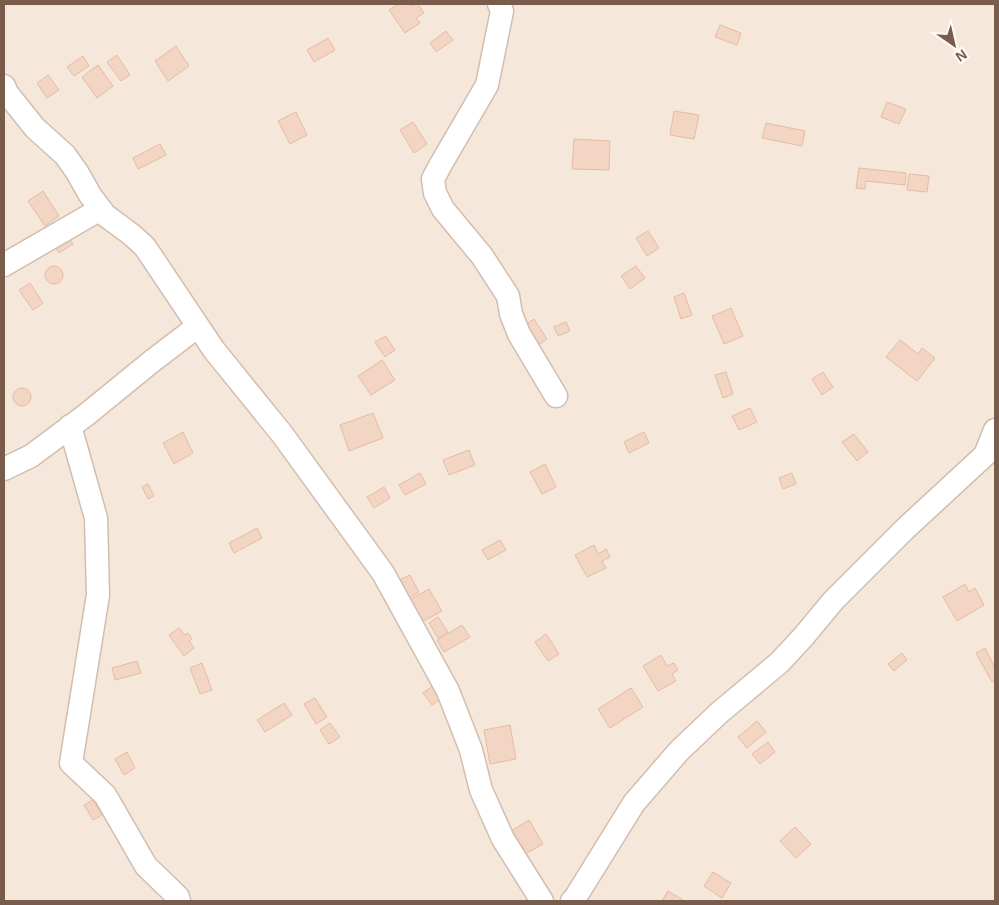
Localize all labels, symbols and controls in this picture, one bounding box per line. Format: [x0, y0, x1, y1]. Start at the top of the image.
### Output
north arrow [929, 20, 979, 70]
text: N [953, 46, 970, 65]

